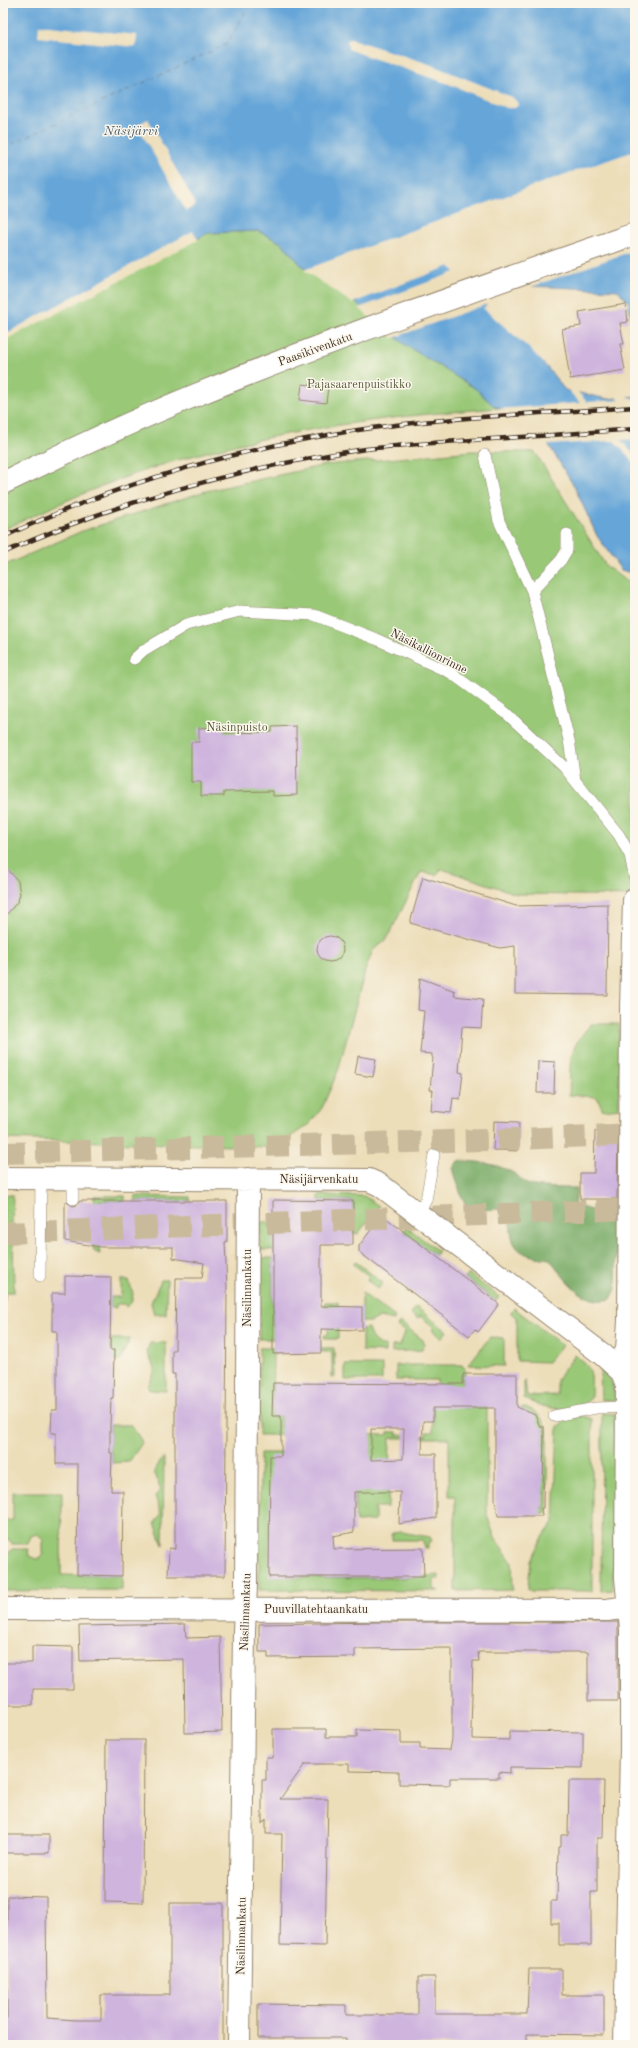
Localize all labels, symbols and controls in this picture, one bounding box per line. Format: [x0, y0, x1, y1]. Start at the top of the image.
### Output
water label: Näsijärvi [103, 125, 159, 138]
street label: Paasikivenkatu [277, 331, 355, 369]
park label: Pajasaarenpuistikko [307, 379, 411, 391]
street label: Näsikallionrinne [388, 627, 469, 677]
park label: Näsinpuisto [206, 722, 268, 734]
street label: Näsijärvenkatu [280, 1174, 359, 1186]
street label: Näsilinnankatu [242, 1248, 254, 1327]
street label: Näsilinnankatu [239, 1572, 253, 1651]
street label: Puuvillatehtaankatu [264, 1604, 369, 1616]
street label: Näsilinnankatu [235, 1896, 249, 1975]

